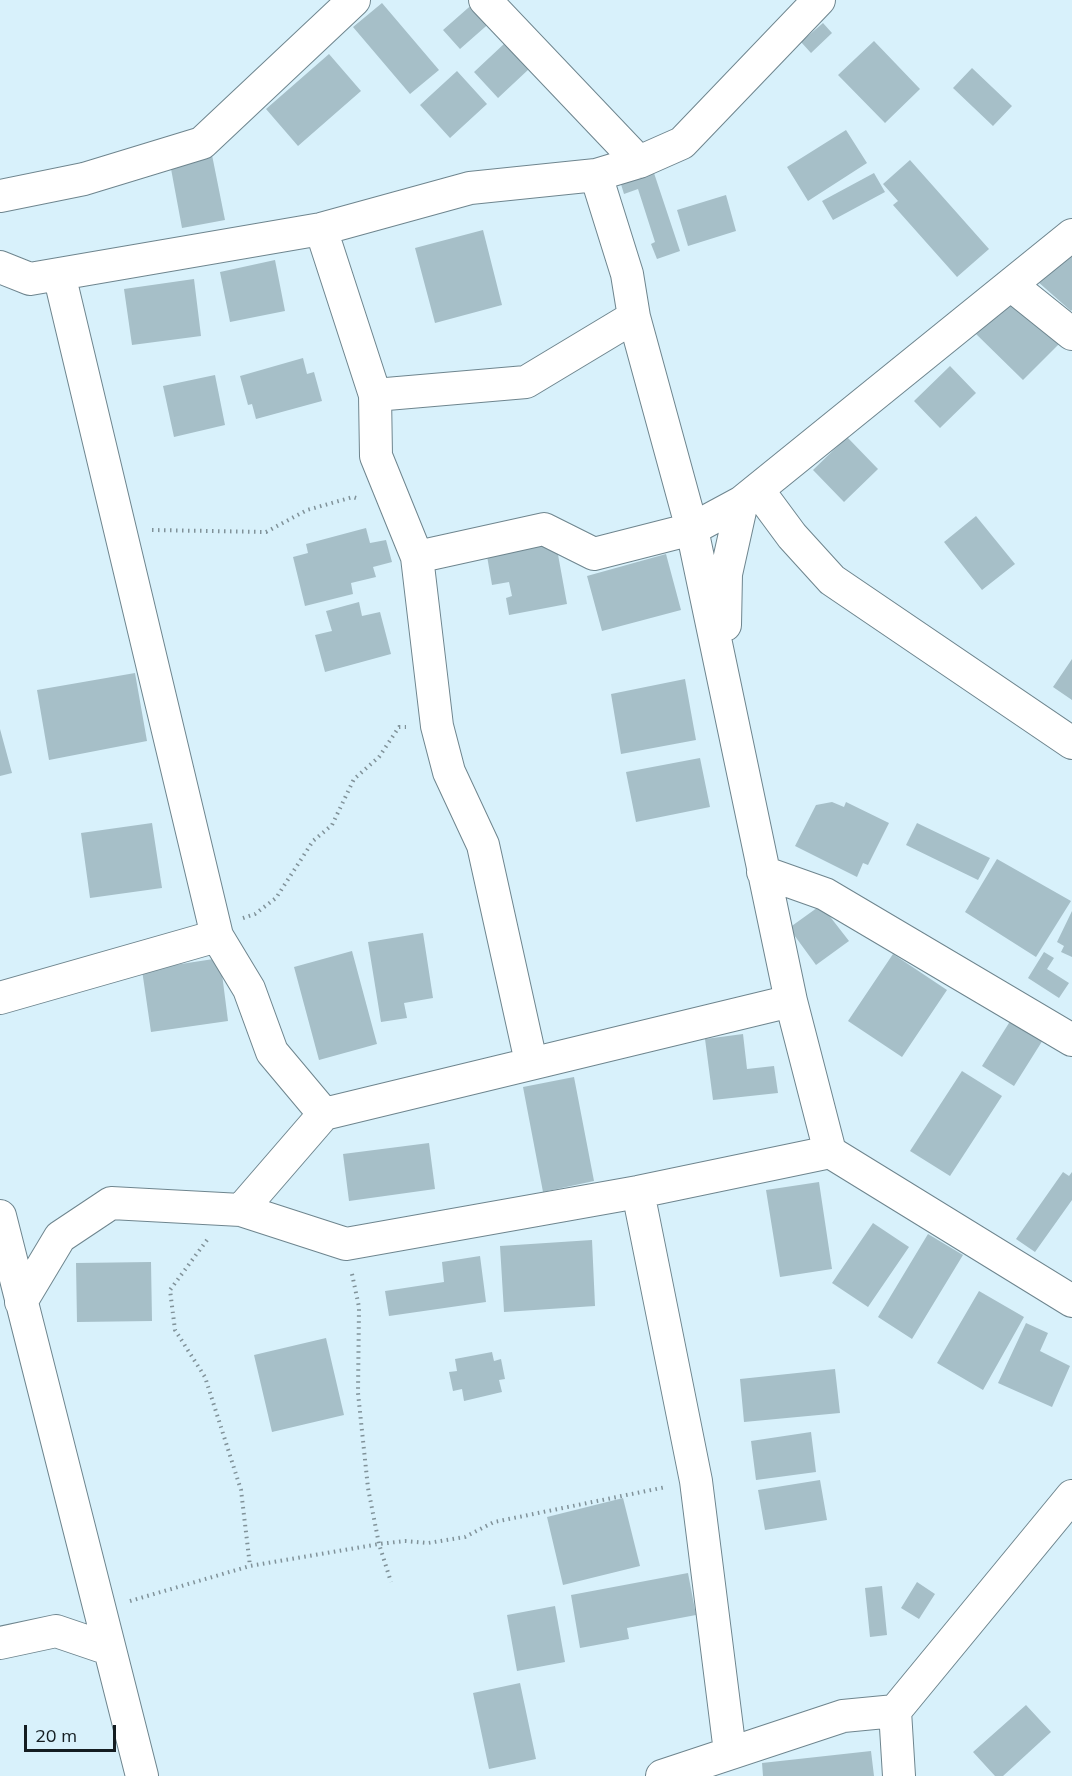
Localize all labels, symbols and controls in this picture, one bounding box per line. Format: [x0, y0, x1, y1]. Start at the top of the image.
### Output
scale bar [27, 1713, 118, 1751]
text: 20 m [35, 1724, 77, 1747]

